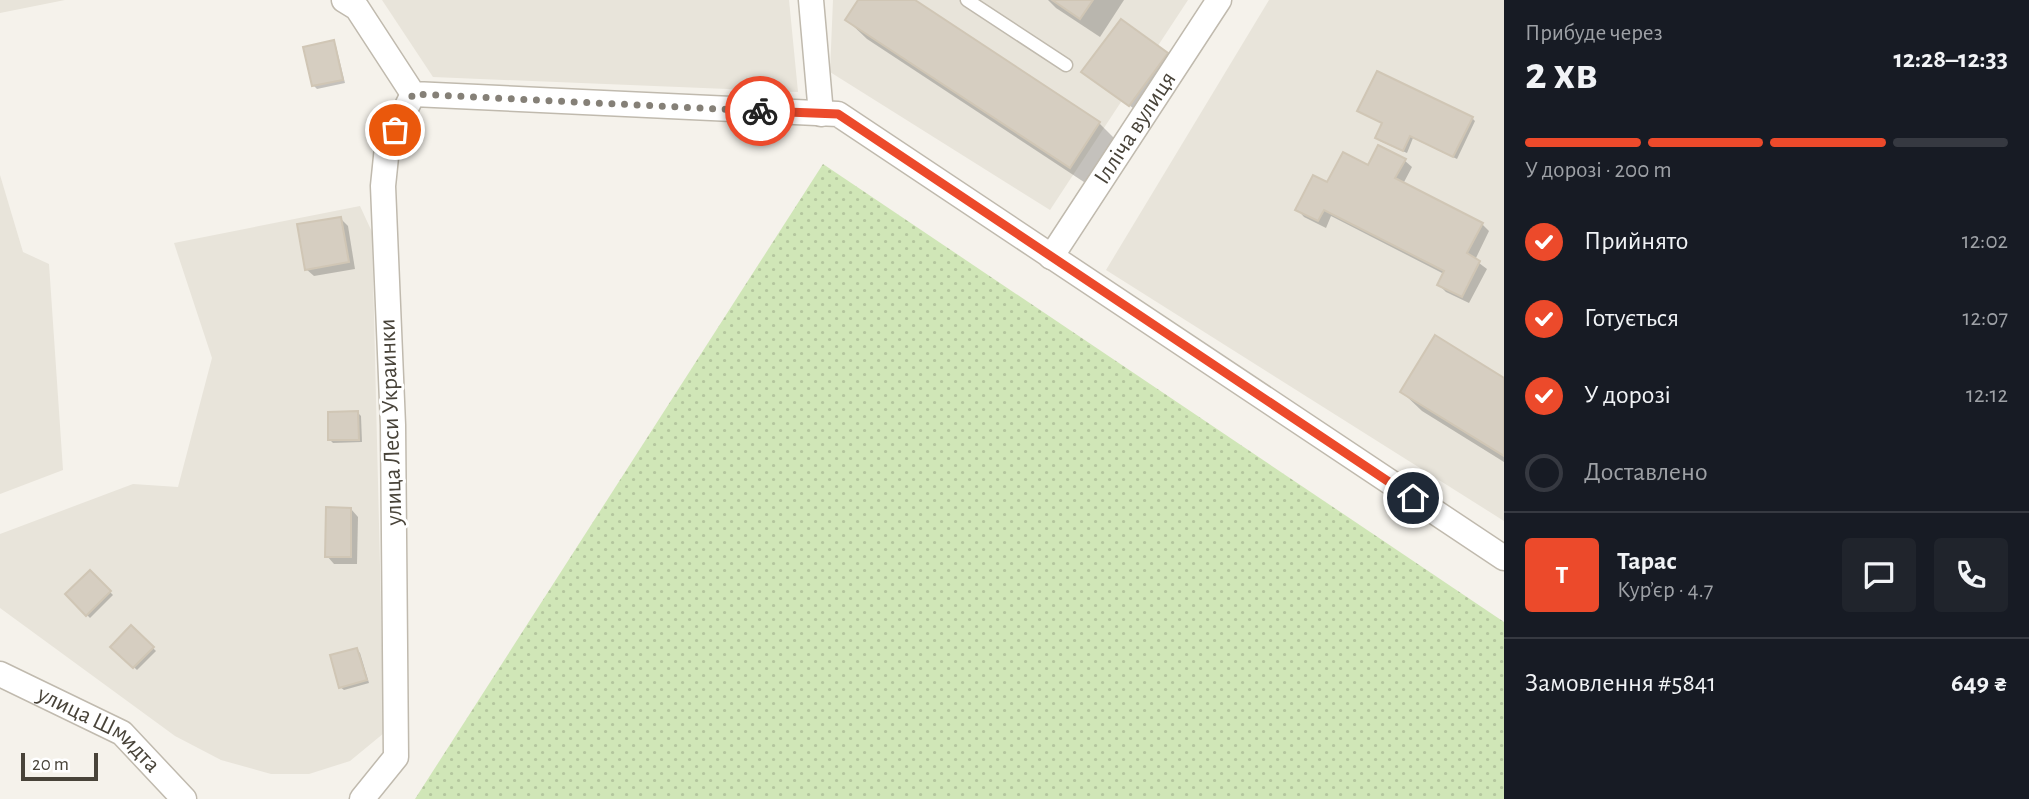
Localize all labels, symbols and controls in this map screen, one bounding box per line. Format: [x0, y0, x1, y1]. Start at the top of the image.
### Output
text: Прибуде через [1525, 22, 1663, 45]
text: 12:28–12:33 [1893, 46, 2008, 72]
text: 2 хв [1525, 51, 1598, 97]
street label: Ілліча вулиця [1090, 67, 1181, 189]
courier [725, 76, 795, 146]
icon: bike [741, 92, 779, 130]
pin [365, 100, 425, 160]
icon: bag [376, 111, 414, 149]
text: У дорозі · 200 m [1525, 159, 1672, 182]
icon: check [1525, 223, 1563, 261]
text: Прийнято [1584, 228, 1688, 254]
text: 12:02 [1962, 230, 2008, 253]
icon: check [1525, 300, 1563, 338]
text: Готується [1584, 305, 1679, 331]
text: 12:07 [1963, 307, 2008, 330]
street label: улица Леси Украинки [375, 318, 407, 527]
icon: check [1525, 377, 1563, 415]
text: У дорозі [1584, 382, 1671, 408]
text: 12:12 [1966, 384, 2008, 407]
text: Доставлено [1584, 459, 1708, 485]
pin [1383, 468, 1443, 528]
icon: home [1394, 479, 1432, 517]
button: chat [1842, 538, 1916, 612]
button: phone [1934, 538, 2008, 612]
text: Тарас [1617, 548, 1677, 574]
text: Т [1556, 562, 1568, 588]
text: Кур’єр · 4.7 [1617, 579, 1713, 602]
text: Замовлення #5841 [1525, 670, 1716, 696]
text: 649 ₴ [1951, 670, 2008, 696]
street label: улица Шмидта [33, 681, 165, 777]
scale bar [21, 750, 98, 782]
text: 20 m [32, 755, 69, 774]

